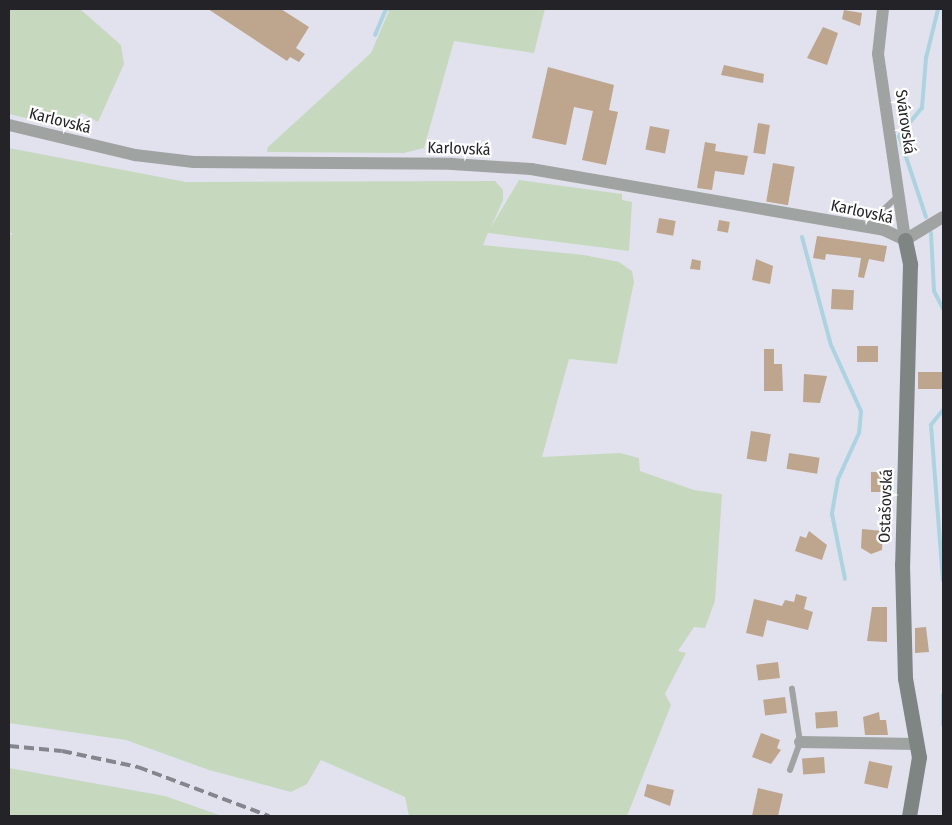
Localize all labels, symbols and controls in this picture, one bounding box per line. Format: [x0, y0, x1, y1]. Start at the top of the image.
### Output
street label: Svárovská [891, 89, 919, 155]
street label: Karlovská [27, 104, 93, 138]
street label: Karlovská [427, 138, 491, 160]
street label: Karlovská [829, 196, 895, 228]
street label: Ostašovská [875, 469, 897, 543]

